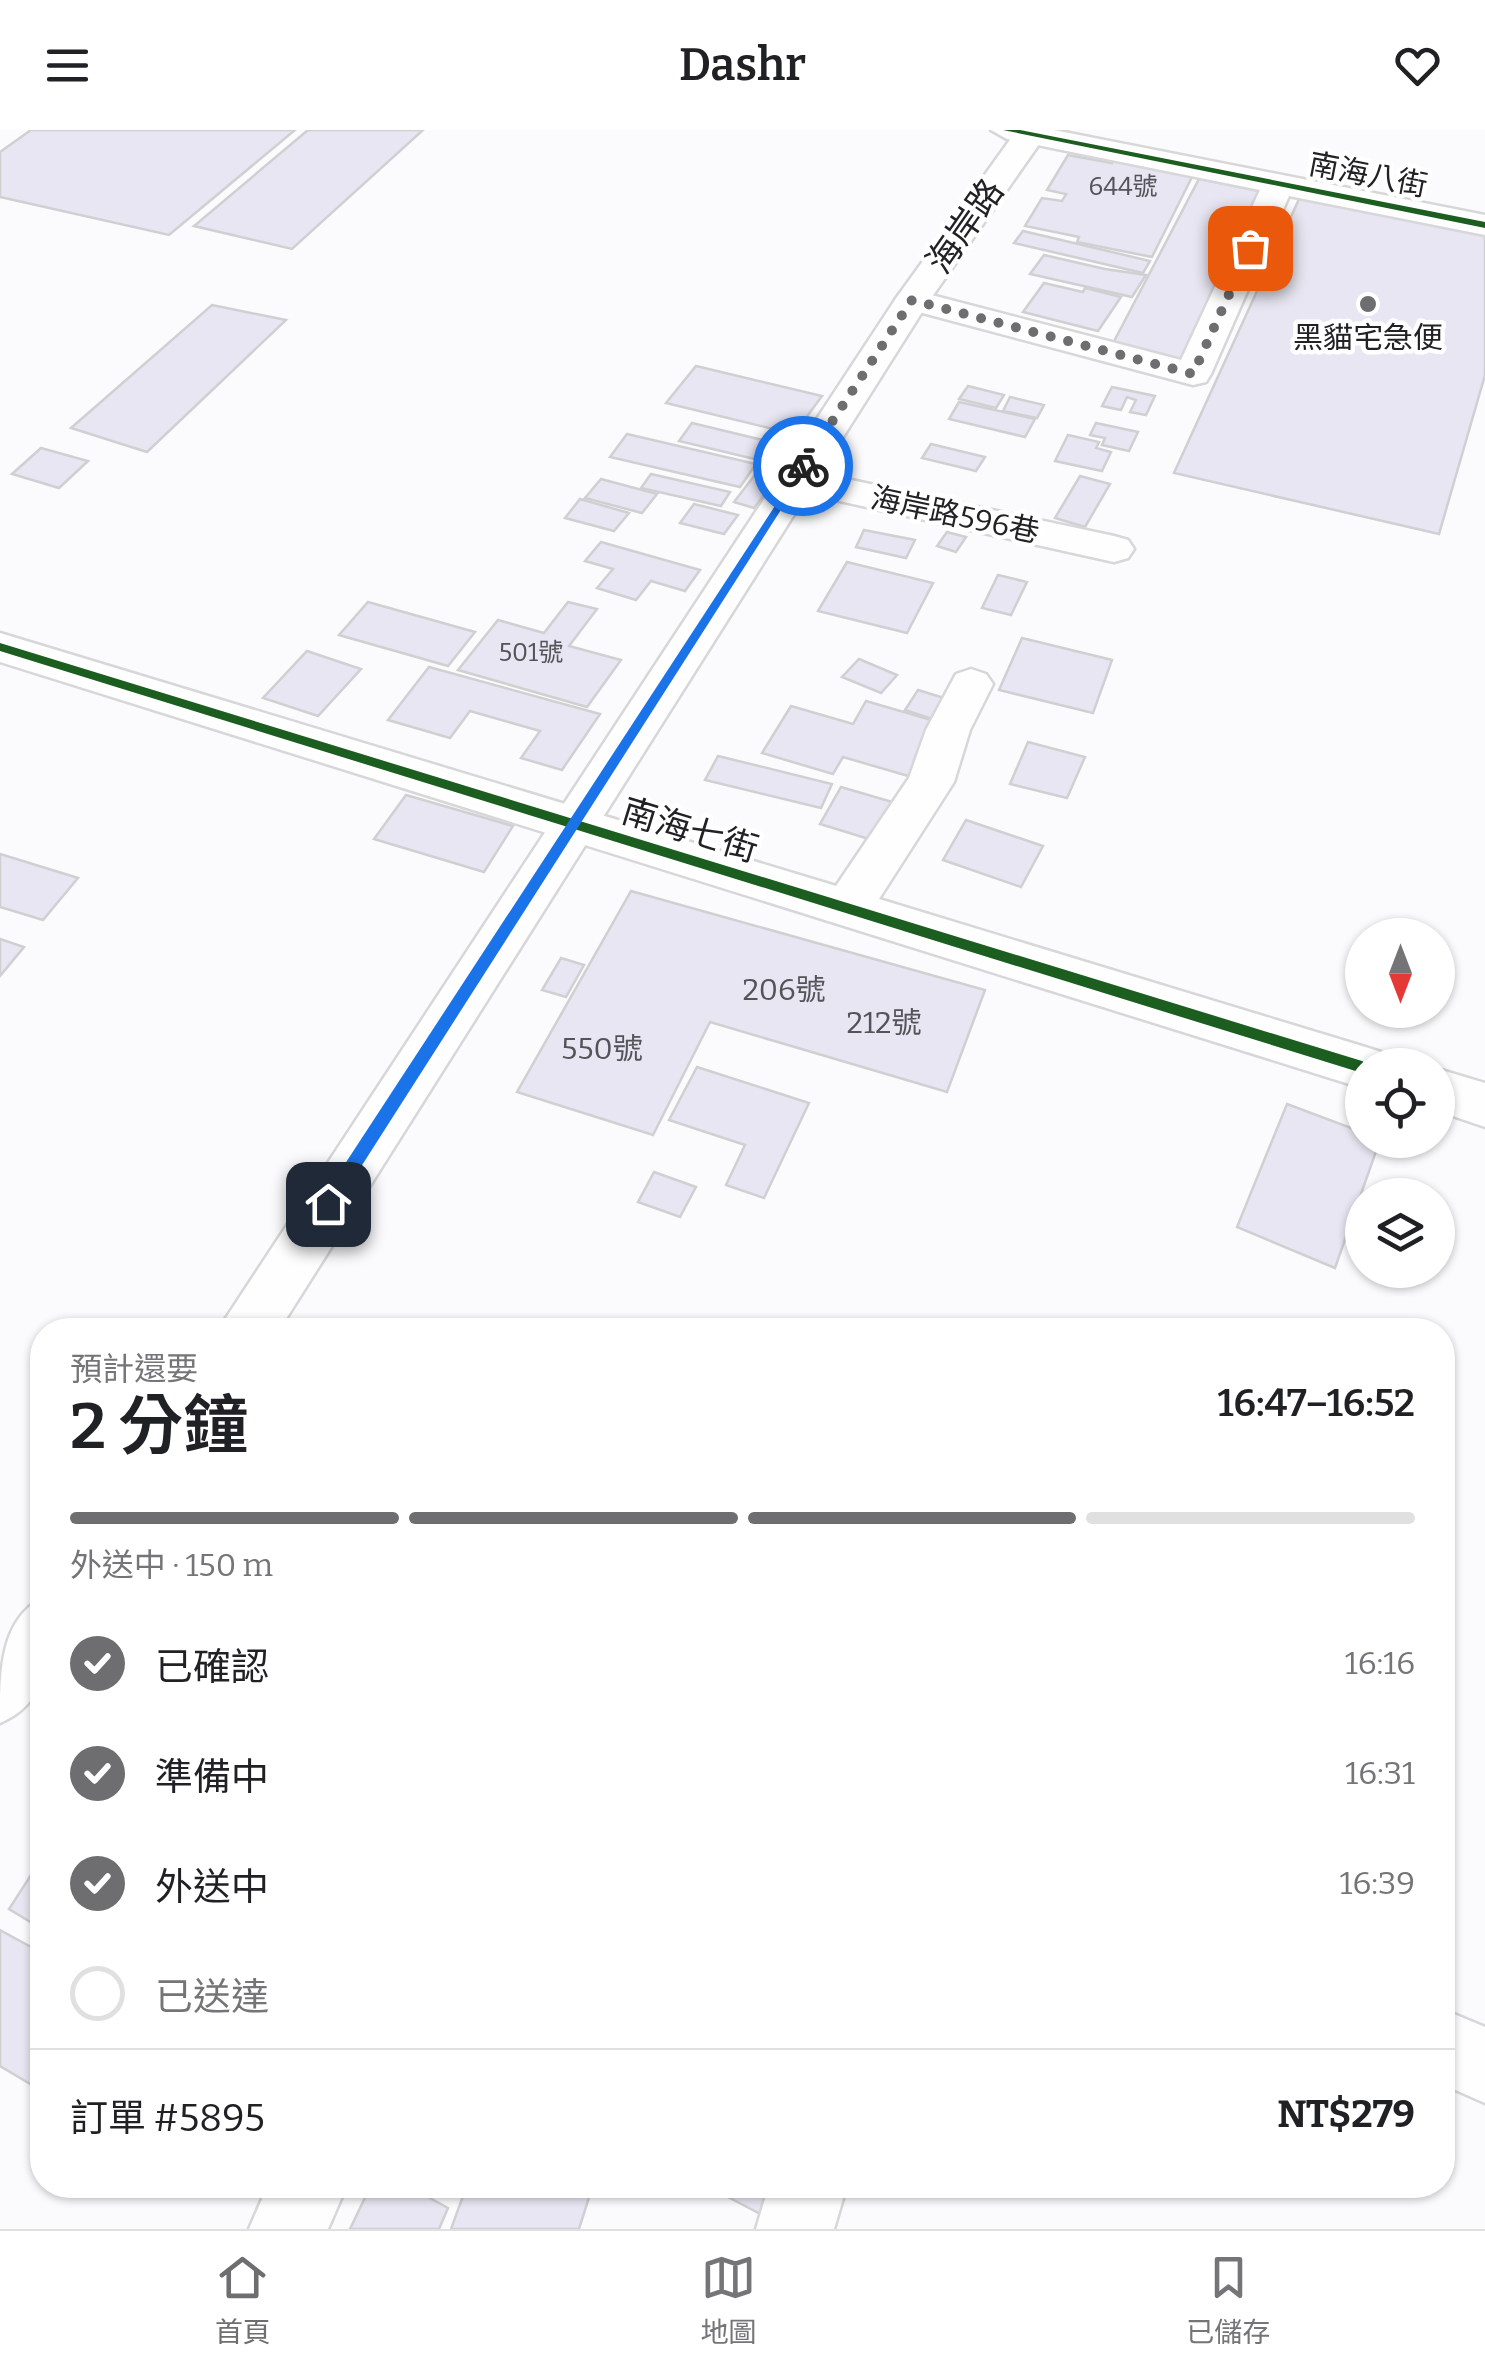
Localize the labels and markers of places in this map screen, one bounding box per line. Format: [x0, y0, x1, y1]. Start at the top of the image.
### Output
pin [1208, 206, 1293, 291]
marker: 黑貓宅急便 [1357, 293, 1379, 315]
place label: 黑貓宅急便 [1293, 320, 1443, 356]
pin [286, 1162, 371, 1247]

